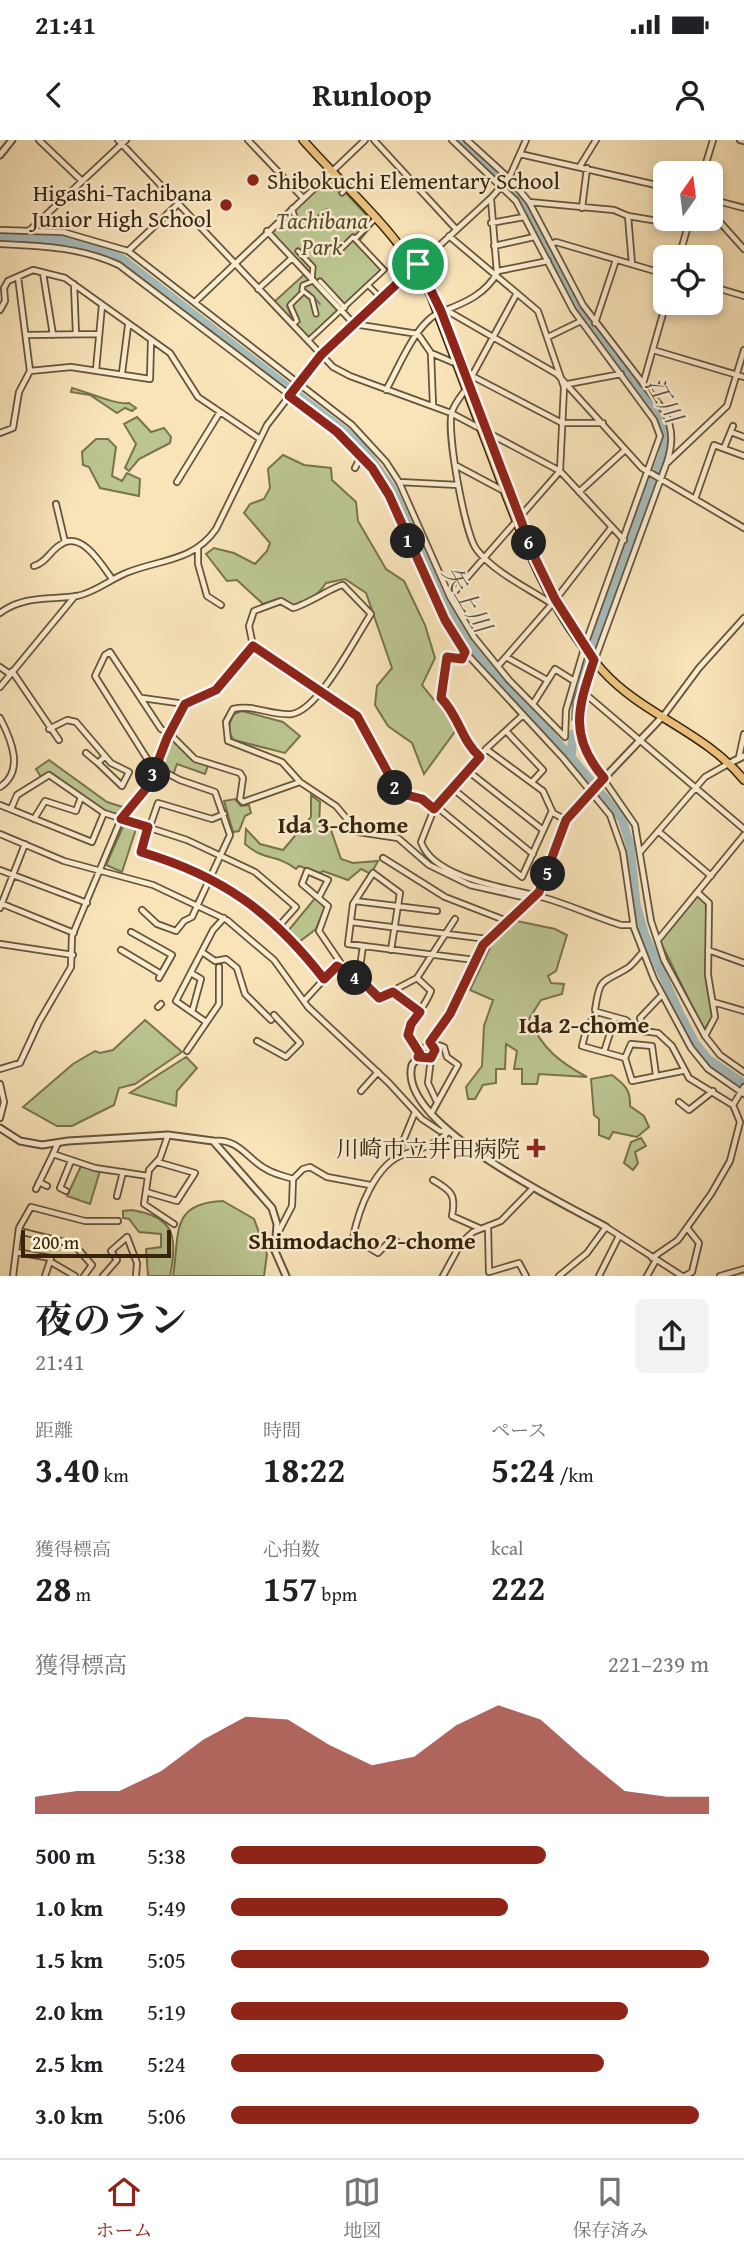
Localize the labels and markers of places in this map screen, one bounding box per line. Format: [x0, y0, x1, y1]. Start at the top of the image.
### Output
place label: Shibokuchi Elementary School [267, 164, 560, 197]
marker: Shibokuchi Elementary School [245, 172, 261, 188]
place label: Higashi-Tachibana Junior High School [29, 176, 212, 235]
marker: Higashi-Tachibana Junior High School [218, 197, 234, 213]
pin [388, 234, 448, 294]
pin: 1 [390, 524, 426, 558]
pin: 6 [512, 526, 546, 560]
pin: 3 [136, 758, 170, 792]
pin: 2 [378, 770, 412, 806]
pin: 5 [530, 856, 566, 892]
pin: 4 [338, 960, 372, 996]
place label: 川崎市立井田病院 [336, 1132, 520, 1165]
marker: 川崎市立井田病院 [526, 1138, 546, 1158]

